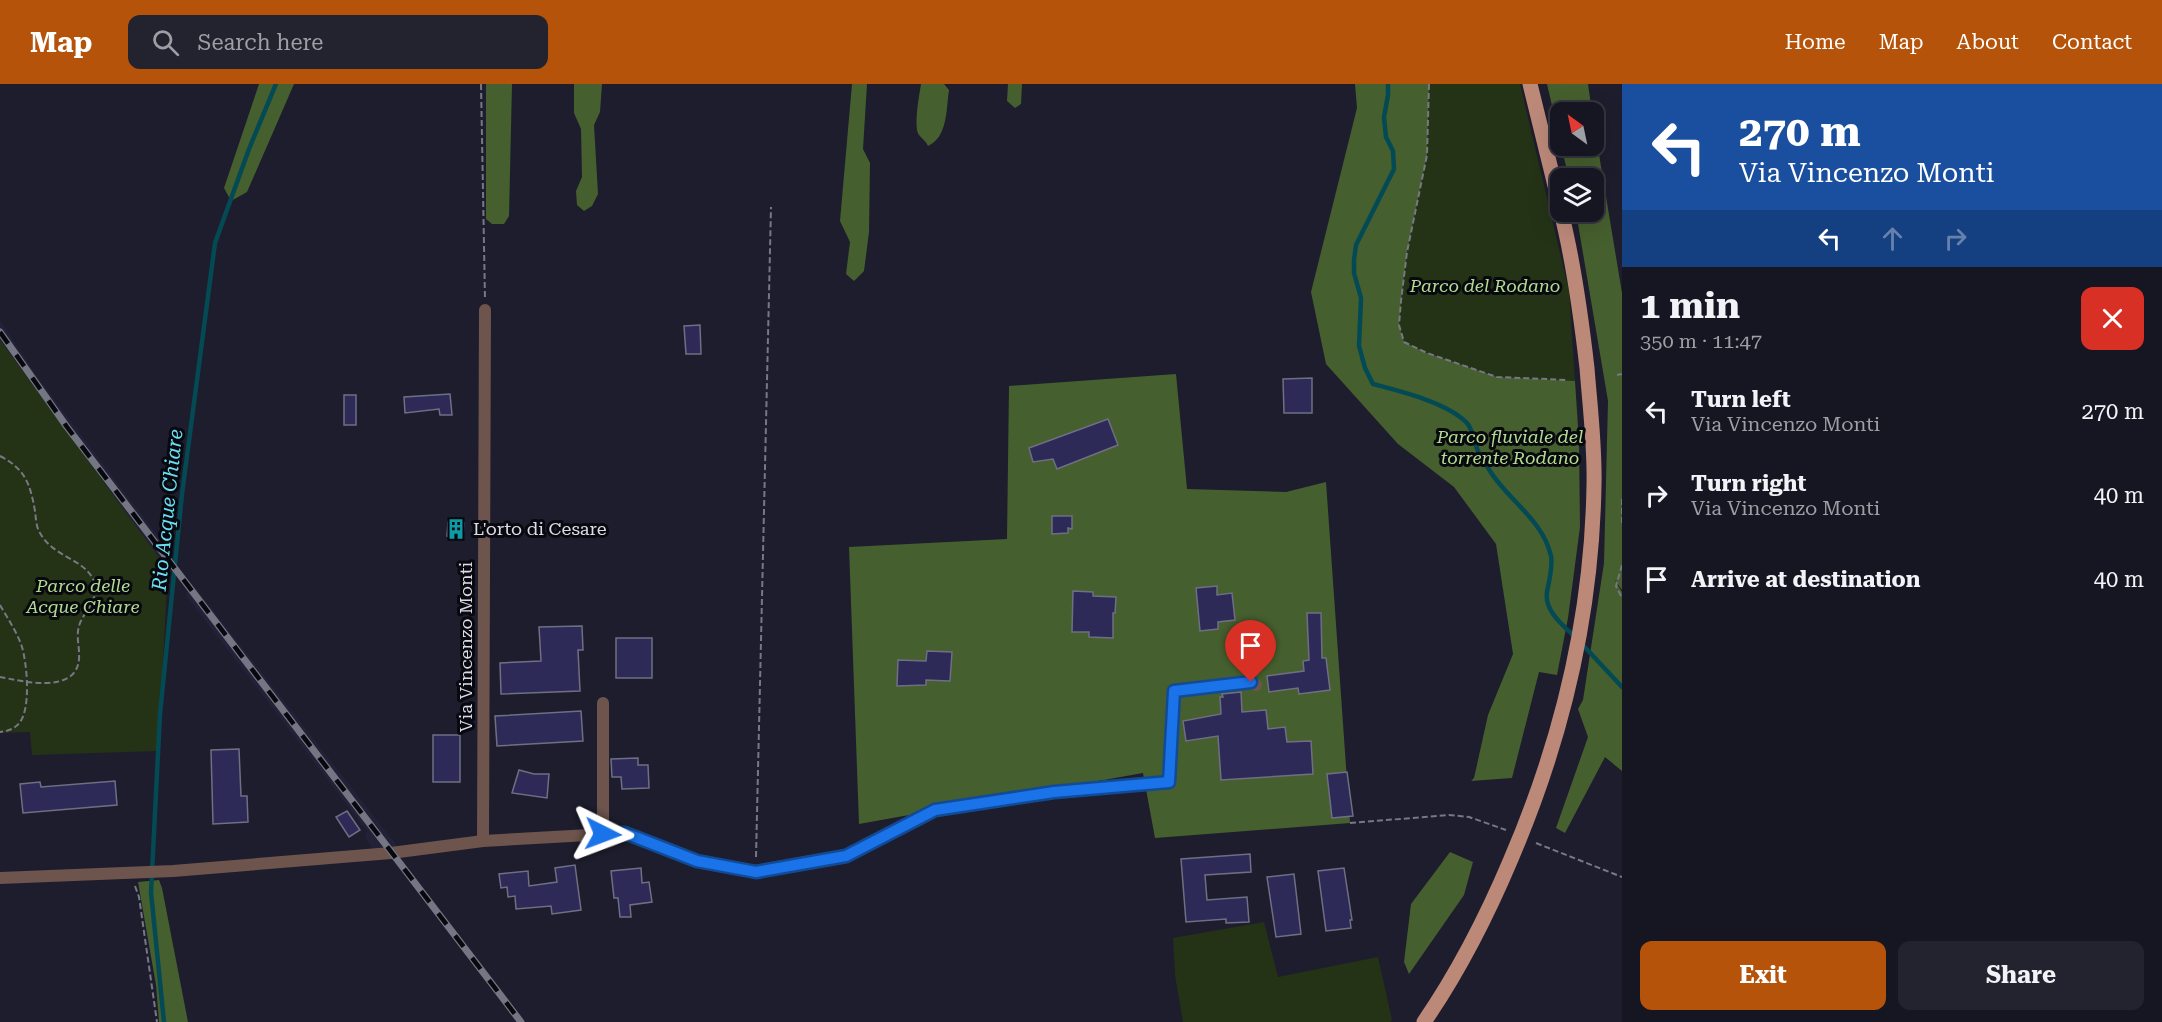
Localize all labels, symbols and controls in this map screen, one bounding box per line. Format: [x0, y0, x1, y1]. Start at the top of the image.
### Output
search box [128, 15, 548, 69]
text: Map [30, 26, 92, 59]
icon: search [149, 26, 182, 59]
text: Search here [197, 30, 323, 55]
text: Home [1785, 30, 1846, 54]
text: Map [1879, 30, 1924, 54]
text: About [1957, 30, 2019, 54]
text: Contact [2052, 30, 2132, 54]
north arrow [1550, 102, 1604, 156]
map controls [1550, 102, 1604, 222]
text: 270 m [1739, 107, 1861, 156]
icon: left [1640, 108, 1718, 186]
text: Via Vincenzo Monti [1739, 157, 1994, 189]
button: layers [1550, 168, 1604, 222]
icon: left [1813, 222, 1846, 255]
icon: ahead [1876, 222, 1909, 255]
icon: right [1939, 222, 1972, 255]
park label: Parco del Rodano [1409, 275, 1560, 296]
text: 1 min [1640, 285, 1740, 327]
button: close [2081, 287, 2144, 350]
text: 350 m · 11:47 [1640, 329, 1762, 353]
text: Turn left [1691, 387, 1791, 412]
icon: left [1640, 395, 1673, 428]
text: 270 m [2081, 399, 2144, 424]
text: Via Vincenzo Monti [1691, 412, 1880, 436]
park label: Parco fluviale del torrente Rodano [1436, 426, 1583, 468]
water label: Rio Acque Chiare [146, 428, 187, 593]
text: Turn right [1691, 471, 1806, 496]
icon: right [1640, 479, 1673, 512]
text: 40 m [2094, 483, 2144, 508]
text: Via Vincenzo Monti [1691, 496, 1880, 520]
building icon: L'orto di Cesare [444, 517, 468, 541]
place label: L'orto di Cesare [473, 518, 607, 539]
street label: Via Vincenzo Monti [455, 562, 476, 732]
icon: arrive [1640, 563, 1673, 596]
text: Arrive at destination [1691, 567, 1920, 592]
text: 40 m [2094, 567, 2144, 592]
park label: Parco delle Acque Chiare [25, 575, 140, 617]
pin [1225, 620, 1276, 682]
icon: arrive [1234, 629, 1267, 662]
position arrow [571, 802, 635, 866]
button: Exit [1640, 941, 1886, 1010]
button: Share [1898, 941, 2144, 1010]

